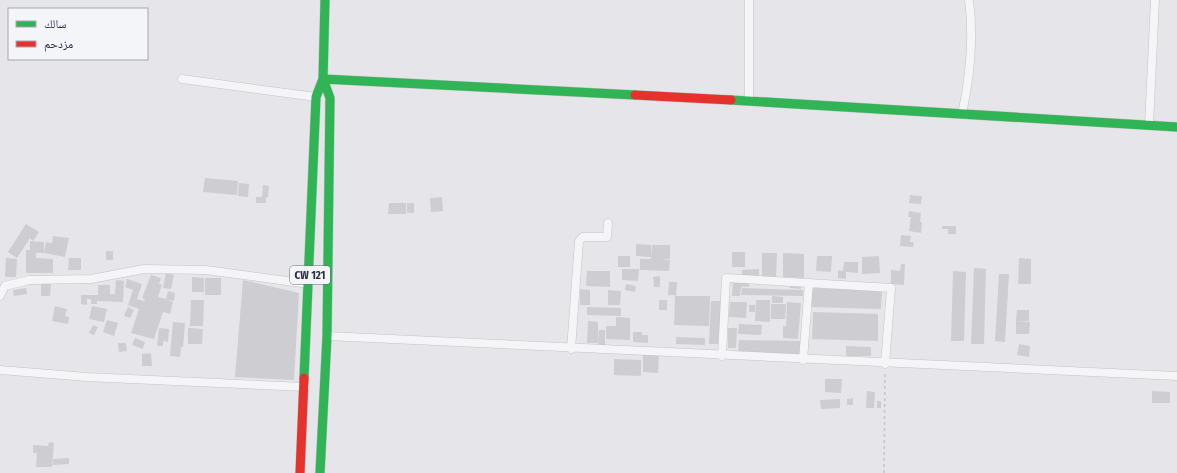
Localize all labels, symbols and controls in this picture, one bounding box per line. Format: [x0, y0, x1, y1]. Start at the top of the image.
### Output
legend [8, 8, 148, 60]
text: سالك [44, 17, 66, 31]
text: مزدحم [44, 37, 73, 52]
road number: CW 121 [290, 266, 330, 284]

